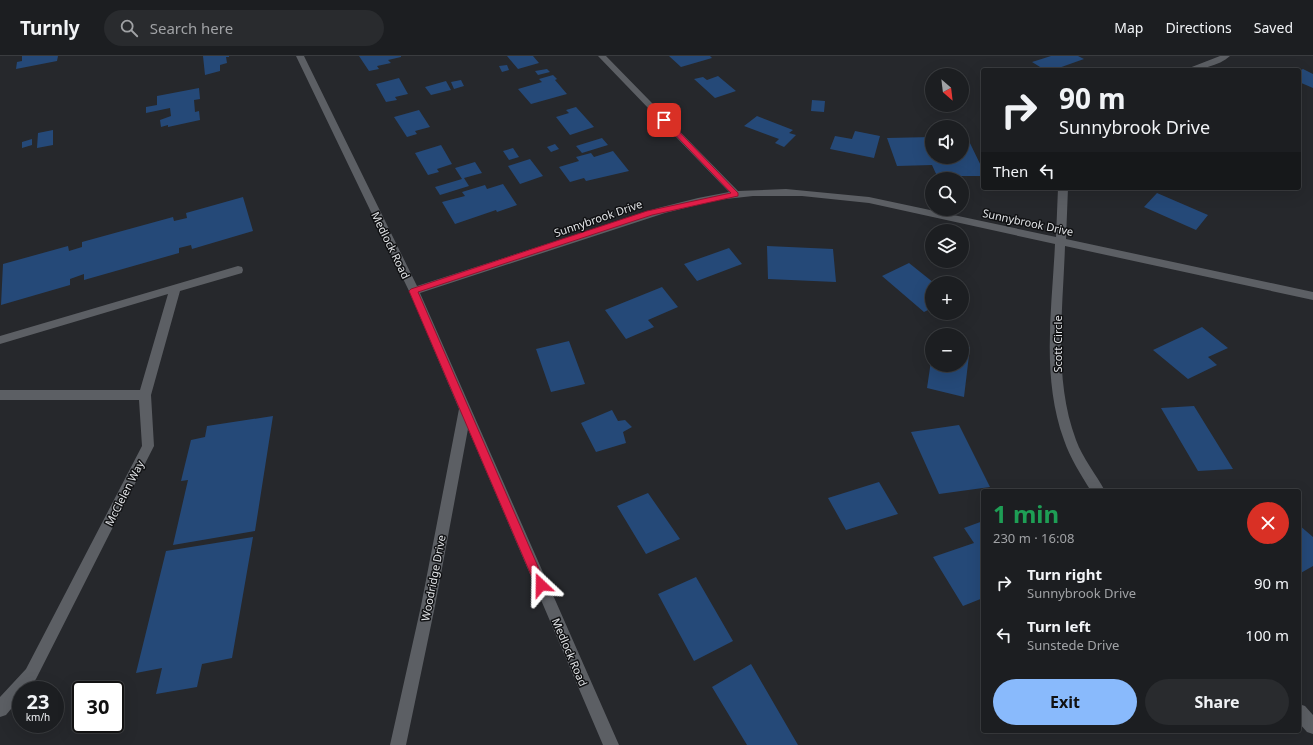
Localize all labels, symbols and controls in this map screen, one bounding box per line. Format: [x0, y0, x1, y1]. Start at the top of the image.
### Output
search box [104, 10, 384, 46]
text: Turnly [20, 15, 80, 41]
icon: search [118, 17, 140, 39]
text: Search here [150, 18, 233, 38]
text: Map [1114, 18, 1143, 37]
text: Directions [1165, 18, 1232, 37]
text: Saved [1254, 18, 1293, 37]
north arrow [925, 68, 969, 112]
map controls [925, 68, 969, 372]
text: 90 m [1059, 79, 1126, 117]
icon: right [993, 84, 1045, 136]
pin [647, 103, 681, 137]
icon: arrive [653, 109, 675, 131]
text: Sunnybrook Drive [1059, 115, 1210, 139]
button: sound [925, 120, 969, 164]
icon: left [1036, 160, 1058, 182]
text: Then [993, 161, 1028, 181]
button: search [925, 172, 969, 216]
street label: Sunnybrook Drive [552, 196, 644, 240]
street label: Sunnybrook Drive [981, 205, 1075, 239]
street label: Medlock Road [368, 209, 414, 281]
button: layers [925, 224, 969, 268]
button: + [925, 276, 969, 320]
street label: Scott Circle [1050, 315, 1065, 373]
button: − [925, 328, 969, 372]
street label: McClelen Way [101, 457, 147, 528]
text: 1 min [993, 497, 1059, 530]
button: close [1247, 502, 1289, 544]
text: 230 m · 16:08 [993, 529, 1074, 547]
street label: Woodridge Drive [417, 534, 449, 622]
position arrow [520, 564, 562, 606]
text: Turn right [1027, 564, 1102, 584]
icon: right [993, 572, 1015, 594]
text: 90 m [1254, 573, 1289, 593]
text: Sunnybrook Drive [1027, 584, 1136, 602]
street label: Medlock Road [549, 616, 591, 688]
text: Turn left [1027, 616, 1091, 636]
icon: left [993, 624, 1015, 646]
text: 100 m [1245, 625, 1289, 645]
text: Sunstede Drive [1027, 636, 1119, 654]
button: Exit [993, 679, 1137, 725]
button: Share [1145, 679, 1289, 725]
speed limit sign: 30 [72, 681, 124, 733]
text: 23 [27, 688, 49, 715]
text: km/h [26, 710, 50, 724]

